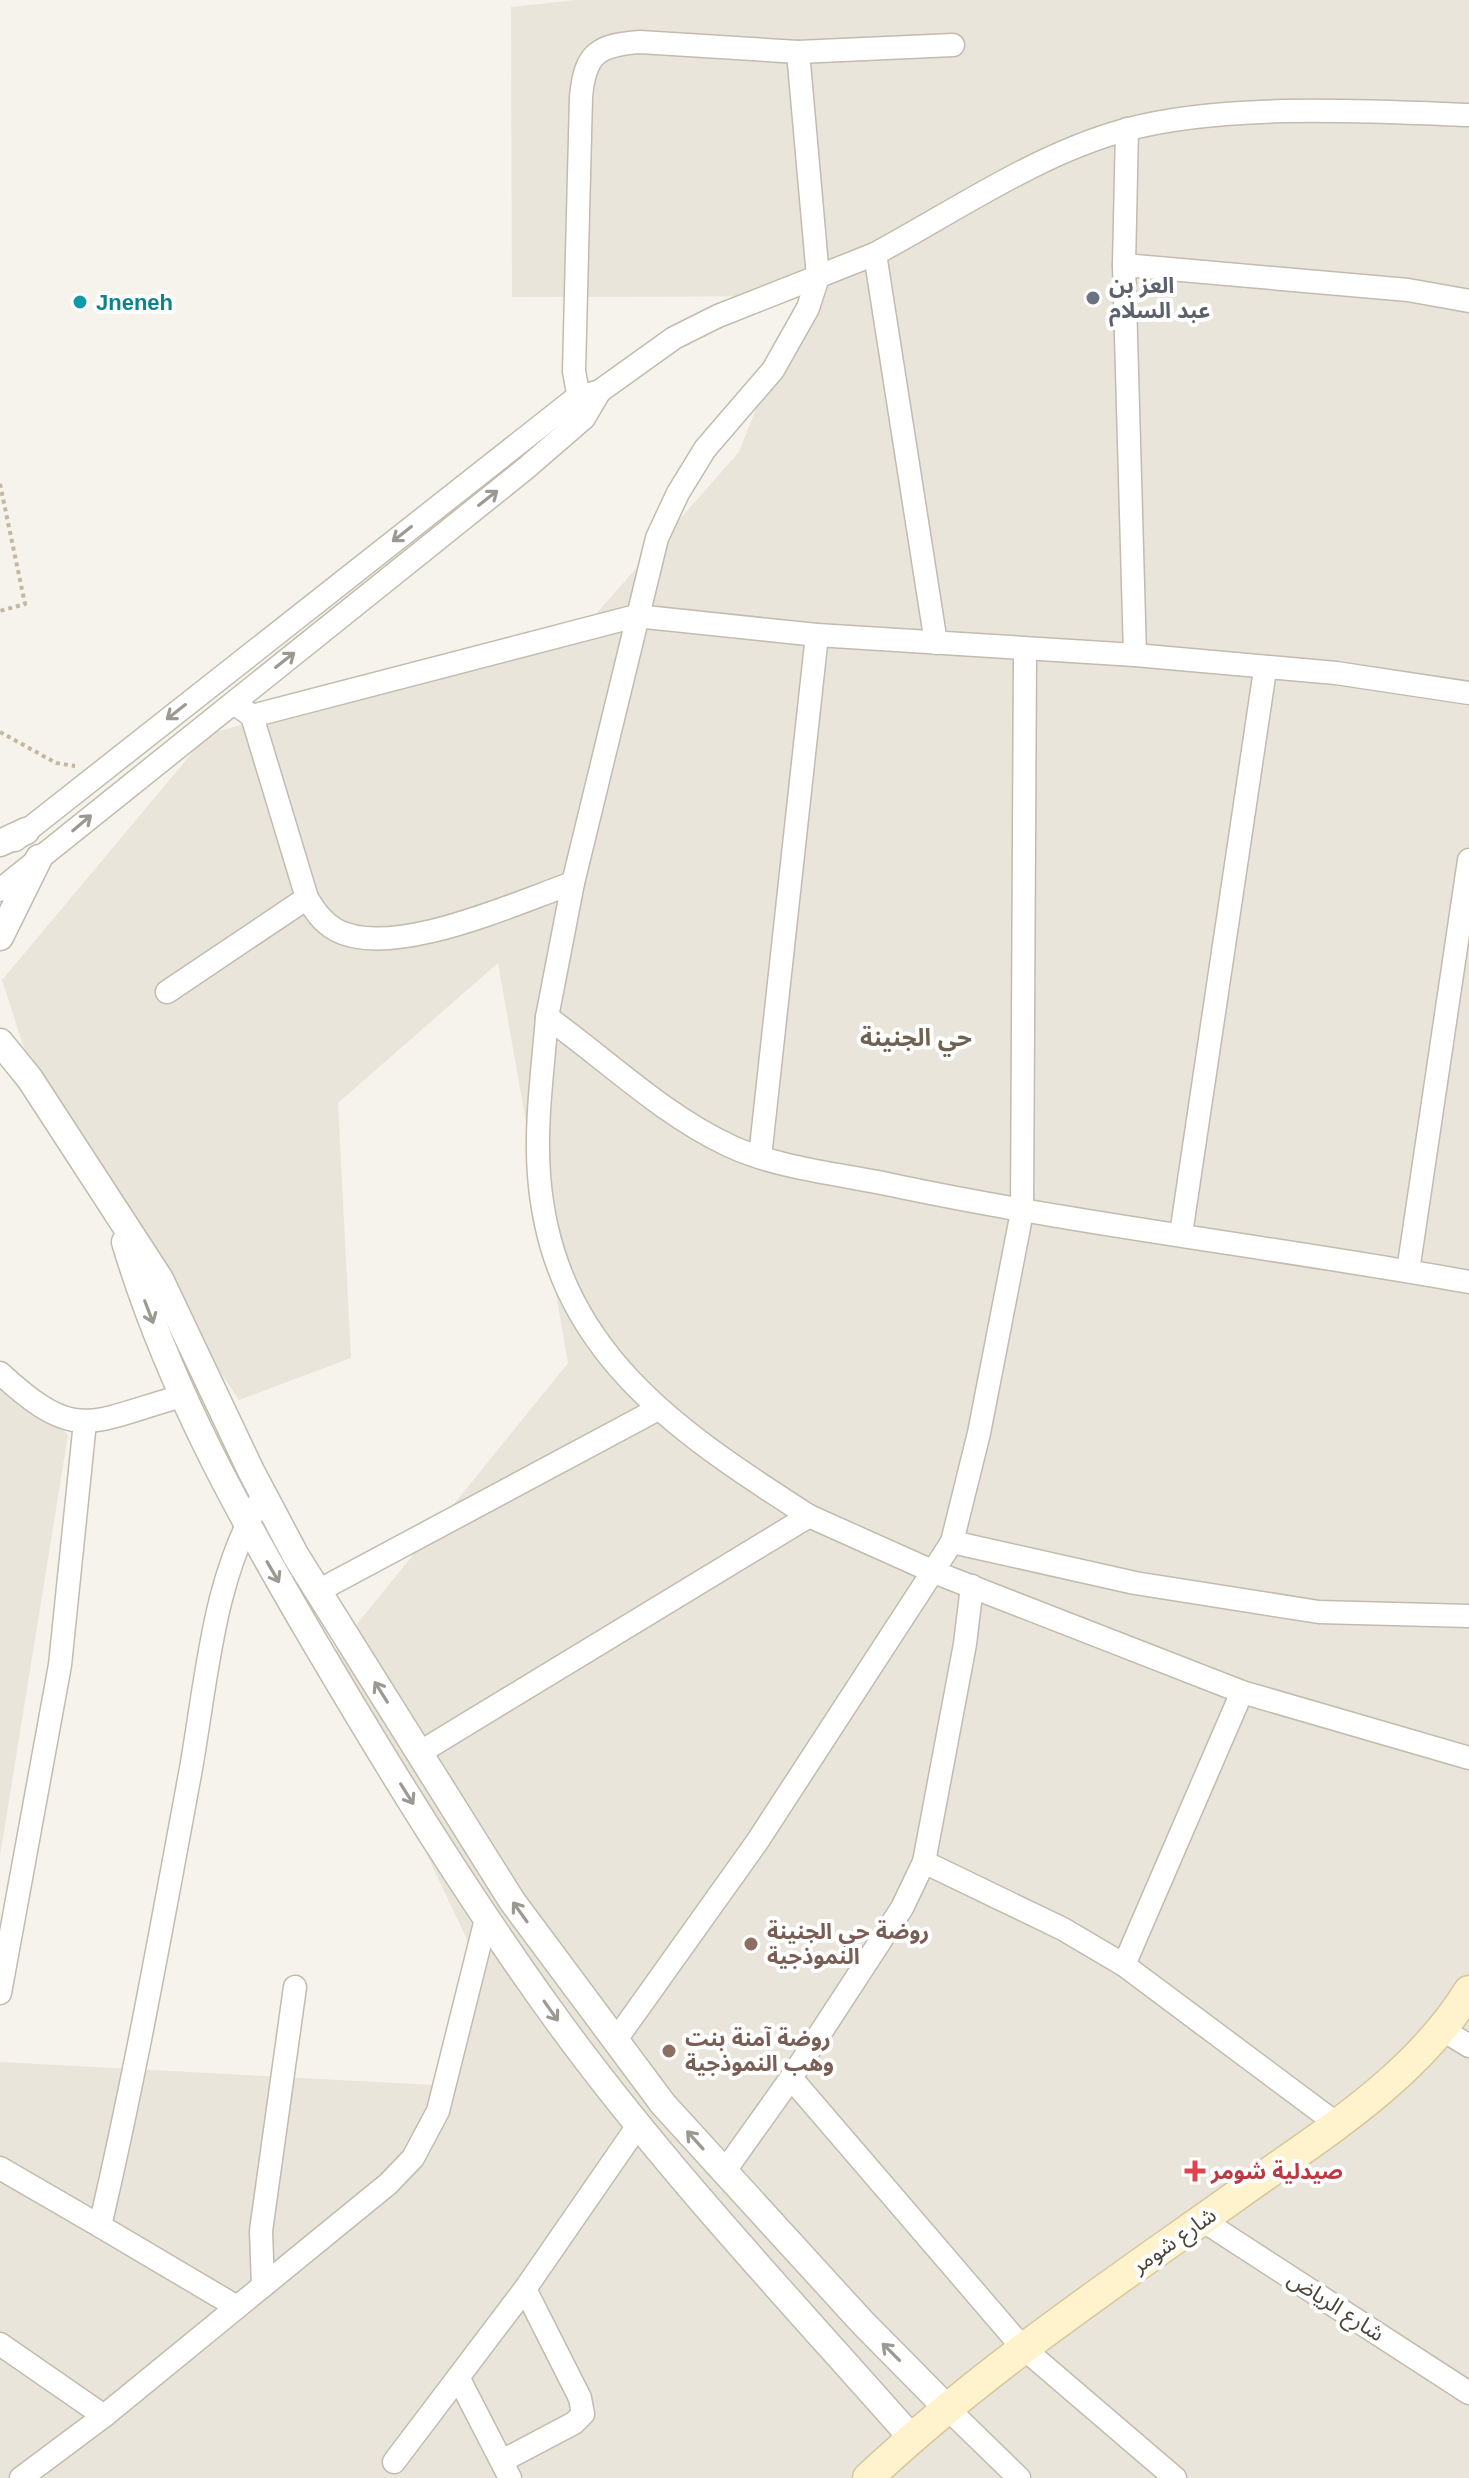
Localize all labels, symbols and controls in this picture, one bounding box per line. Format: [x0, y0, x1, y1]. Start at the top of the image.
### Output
place label: العز بن عبد السلام [1109, 273, 1210, 327]
marker: العز بن عبد السلام [1084, 289, 1102, 307]
place label: Jneneh [96, 290, 173, 315]
marker: Jneneh [71, 293, 89, 311]
one-way arrow [477, 489, 498, 507]
one-way arrow [392, 525, 413, 542]
one-way arrow [274, 651, 295, 669]
one-way arrow [166, 703, 187, 720]
one-way arrow [71, 814, 92, 832]
district label: حي الجنينة [860, 1024, 972, 1057]
one-way arrow [143, 1299, 157, 1324]
one-way arrow [266, 1559, 281, 1583]
one-way arrow [373, 1681, 389, 1704]
one-way arrow [399, 1782, 415, 1805]
one-way arrow [512, 1902, 529, 1923]
place label: روضة حي الجنينة النموذجية [767, 1919, 929, 1969]
marker: روضة حي الجنينة النموذجية [742, 1935, 760, 1953]
one-way arrow [543, 1999, 559, 2021]
place label: روضة آمنة بنت وهب النموذجية [685, 2026, 834, 2076]
marker: روضة آمنة بنت وهب النموذجية [660, 2042, 678, 2060]
one-way arrow [687, 2131, 705, 2151]
place label: صيدلية شومر [1210, 2159, 1343, 2184]
marker: صيدلية شومر [1186, 2162, 1204, 2180]
street label: شارع شومر [1126, 2202, 1223, 2282]
street label: شارع الرياض [1281, 2266, 1389, 2350]
one-way arrow [882, 2343, 901, 2362]

